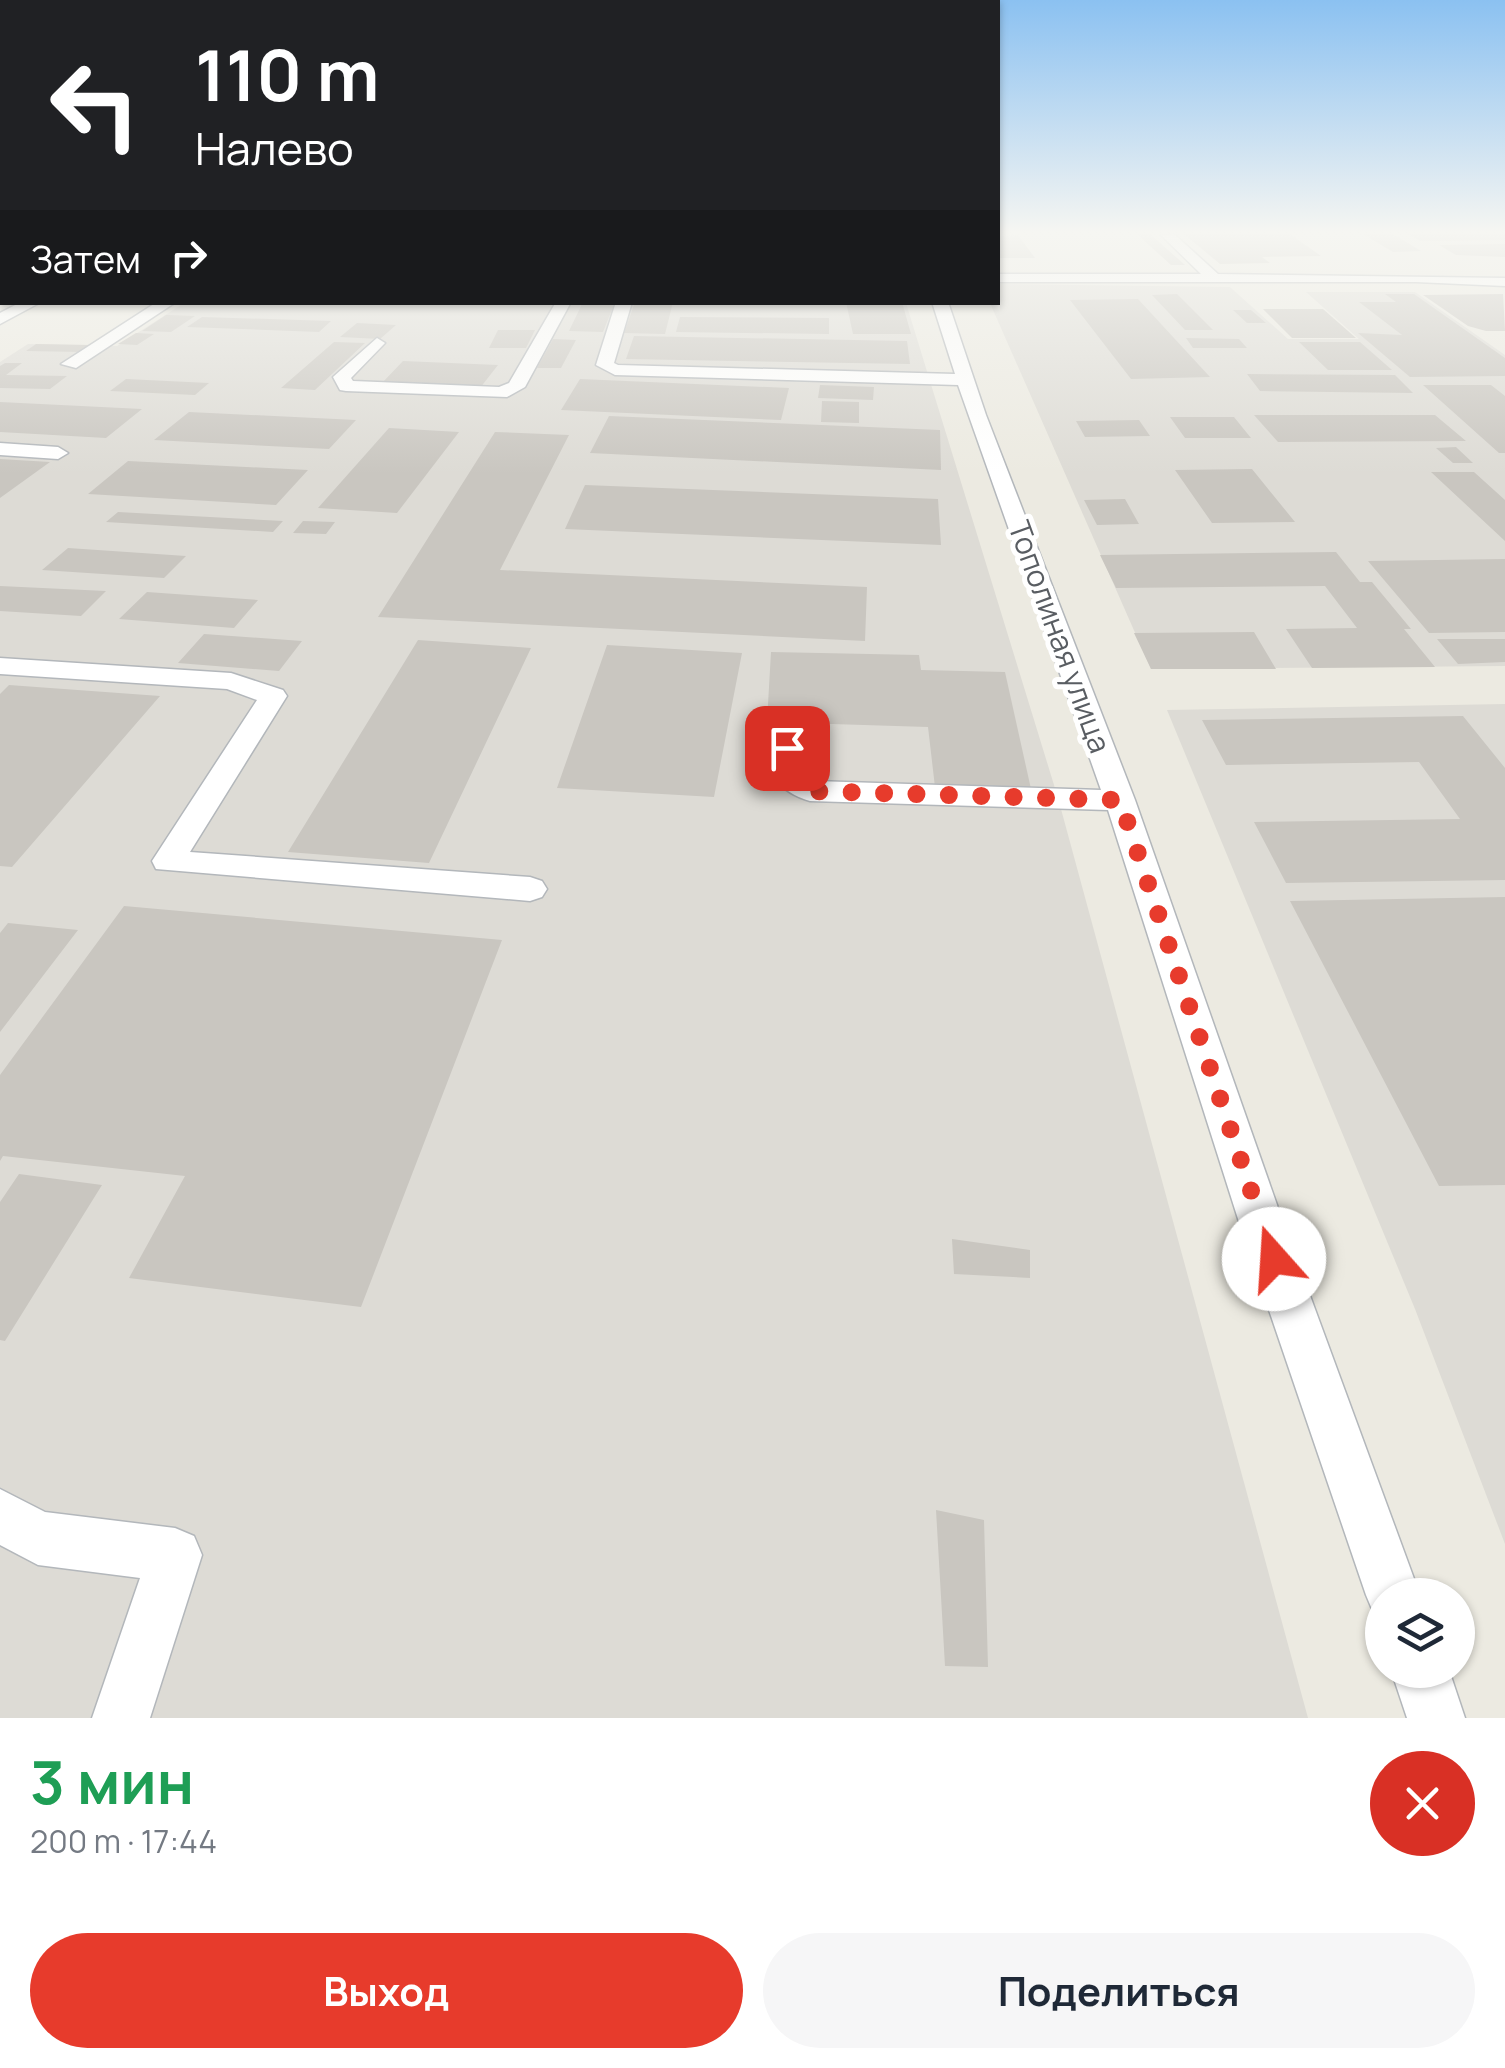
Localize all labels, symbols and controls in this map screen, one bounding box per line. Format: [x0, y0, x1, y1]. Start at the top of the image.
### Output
text: 110 m [195, 26, 379, 122]
icon: left [30, 40, 160, 170]
text: Налево [195, 117, 354, 179]
icon: right [161, 230, 216, 285]
text: Затем [30, 232, 141, 284]
street label: Тополиная улица [999, 515, 1121, 758]
pin [745, 706, 830, 791]
icon: arrive [760, 721, 815, 776]
position arrow [1222, 1207, 1326, 1311]
map controls [1365, 1578, 1475, 1688]
button: layers [1365, 1578, 1475, 1688]
text: 3 мин [30, 1740, 194, 1822]
button: close [1370, 1751, 1475, 1856]
text: 200 m · 17:44 [30, 1819, 217, 1863]
button: Выход [30, 1933, 743, 2048]
button: Поделиться [763, 1933, 1475, 2048]

